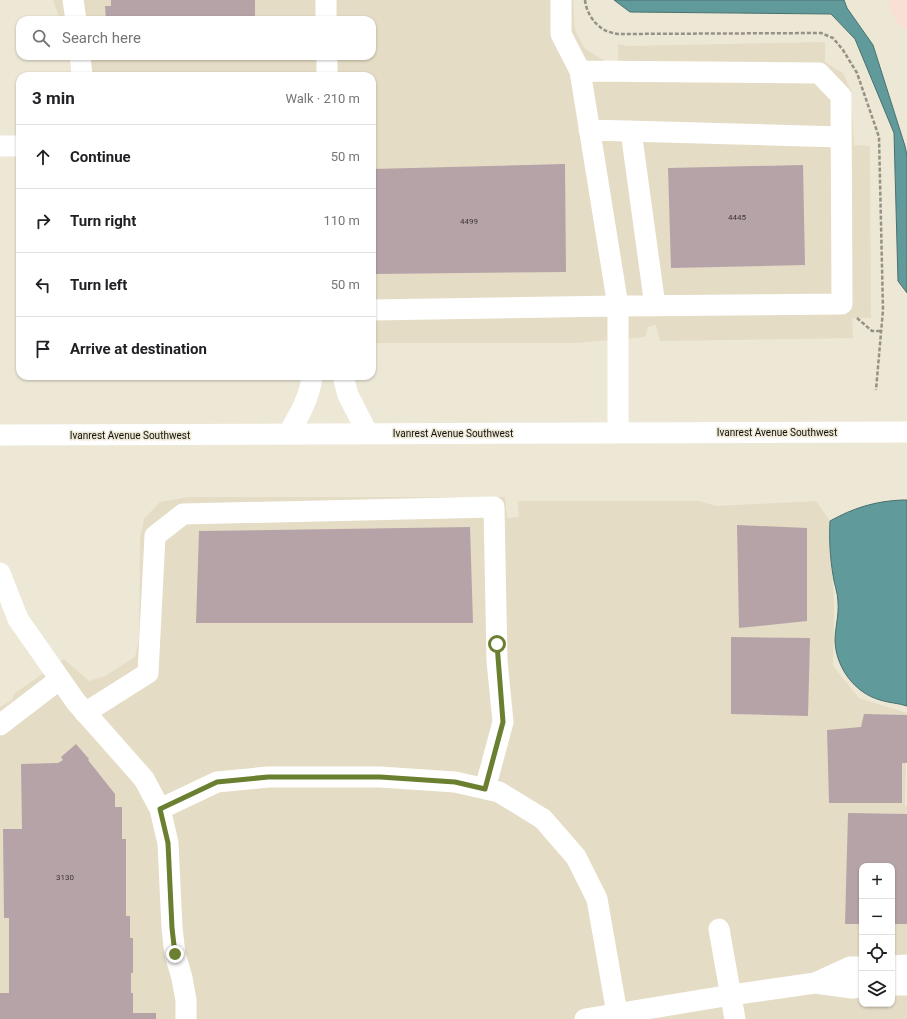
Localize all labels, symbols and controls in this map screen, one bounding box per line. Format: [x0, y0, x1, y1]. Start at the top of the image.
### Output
search box [16, 16, 376, 60]
icon: search [30, 27, 52, 49]
text: Search here [62, 29, 141, 47]
text: 3 min [32, 88, 75, 108]
text: Walk · 210 m [285, 91, 360, 106]
icon: ahead [32, 146, 54, 168]
text: Continue [70, 148, 131, 166]
text: 50 m [331, 149, 360, 164]
icon: right [32, 210, 54, 232]
text: Turn right [70, 212, 136, 230]
text: 110 m [323, 213, 360, 228]
house number: 4445 [728, 213, 746, 222]
house number: 4499 [460, 217, 478, 226]
icon: left [32, 274, 54, 296]
text: Turn left [70, 276, 127, 294]
text: 50 m [331, 277, 360, 292]
icon: arrive [32, 338, 54, 360]
text: Arrive at destination [70, 340, 207, 358]
street label: Ivanrest Avenue Southwest [717, 427, 837, 438]
street label: Ivanrest Avenue Southwest [393, 428, 513, 439]
street label: Ivanrest Avenue Southwest [70, 430, 190, 441]
route start [488, 635, 506, 653]
map controls [859, 863, 895, 1007]
button: + [859, 863, 895, 899]
house number: 3130 [56, 873, 74, 882]
button: − [859, 899, 895, 935]
button: locate [859, 935, 895, 971]
route end [166, 945, 184, 963]
button: layers [859, 971, 895, 1007]

